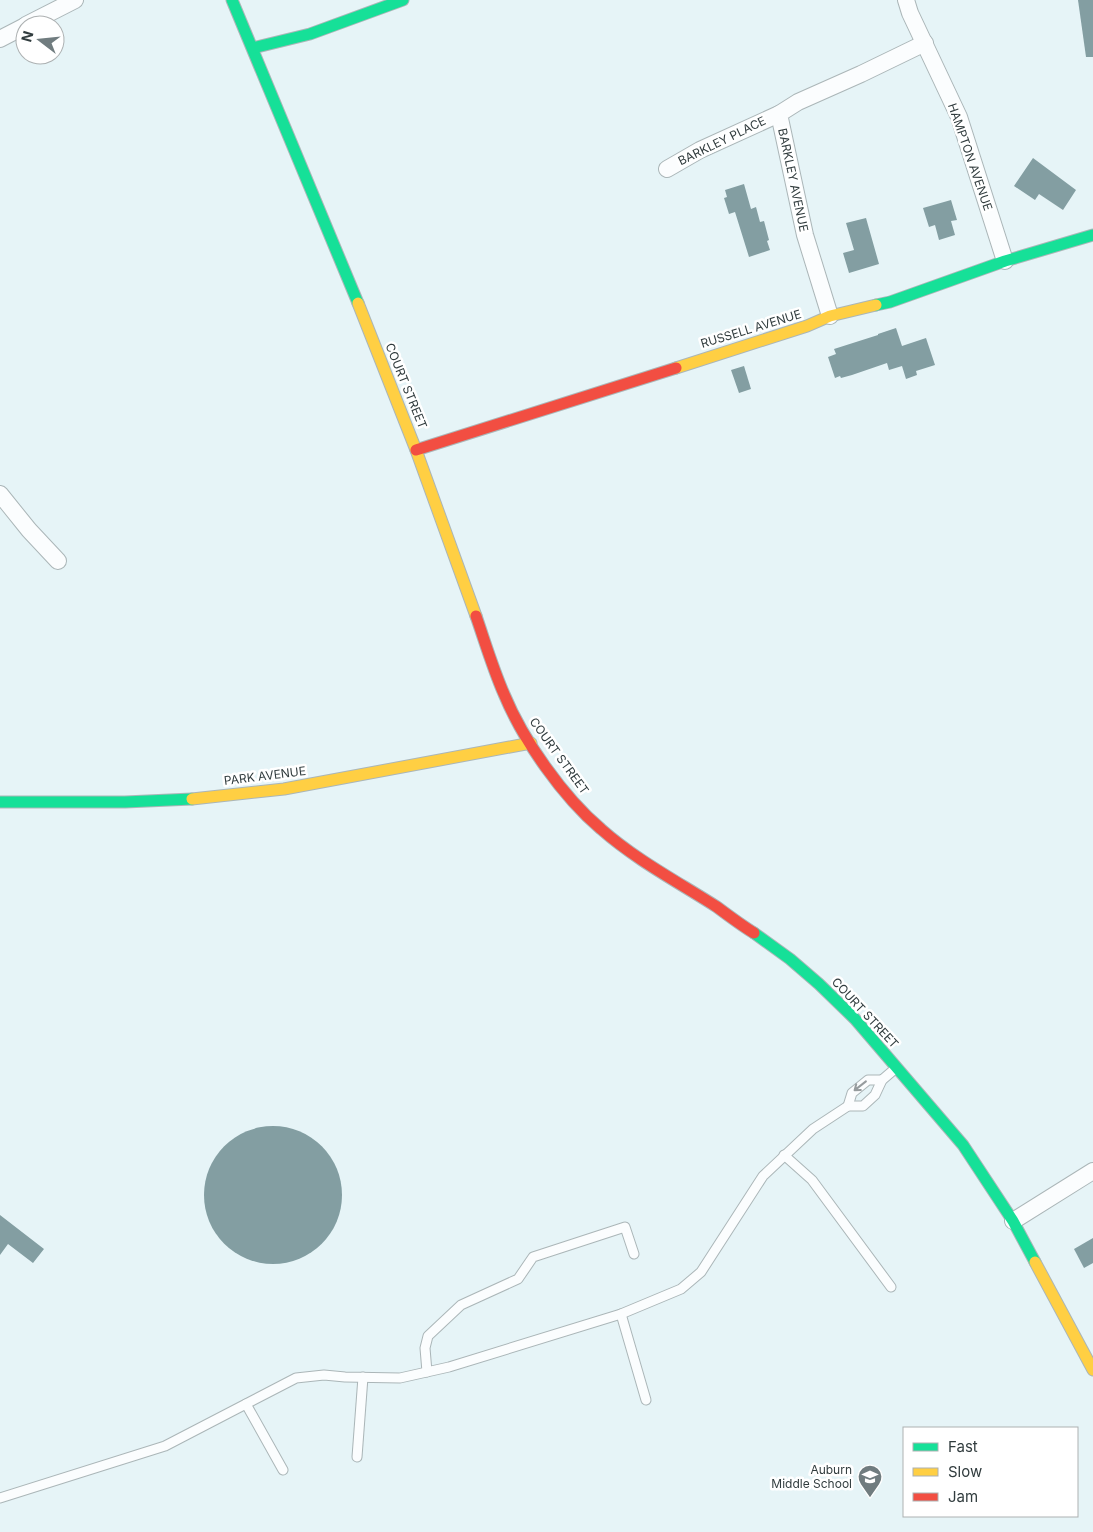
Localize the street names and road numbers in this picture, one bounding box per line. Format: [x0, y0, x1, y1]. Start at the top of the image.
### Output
street label: HAMPTON AVENUE [945, 101, 996, 213]
street label: BARKLEY PLACE [675, 113, 768, 168]
street label: BARKLEY AVENUE [775, 127, 812, 233]
street label: RUSSELL AVENUE [699, 306, 803, 351]
street label: COURT STREET [382, 341, 431, 431]
street label: COURT STREET [527, 714, 592, 797]
street label: PARK AVENUE [223, 763, 307, 788]
street label: COURT STREET [829, 974, 902, 1051]

